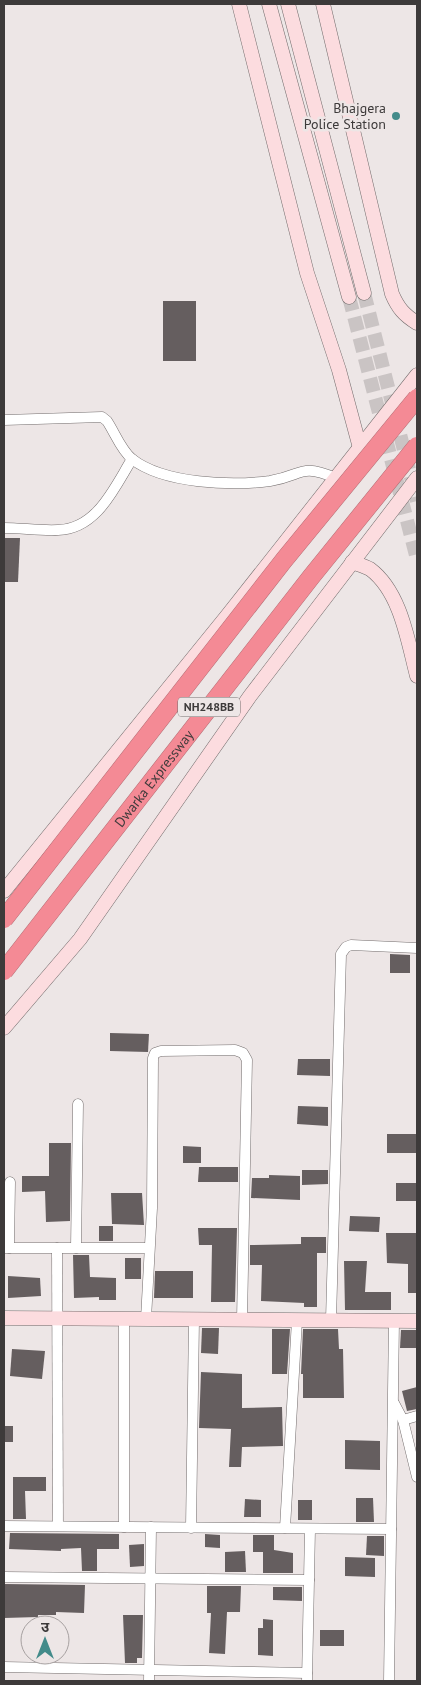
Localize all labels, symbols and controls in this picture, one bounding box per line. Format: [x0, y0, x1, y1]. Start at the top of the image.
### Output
place label: Bhajgera Police Station [304, 99, 386, 133]
marker: Bhajgera Police Station [390, 110, 402, 122]
road number: NH248BB [178, 698, 240, 716]
street label: Dwarka Expressway [110, 726, 198, 831]
north arrow [20, 1615, 70, 1665]
text: उ [41, 1618, 50, 1636]

